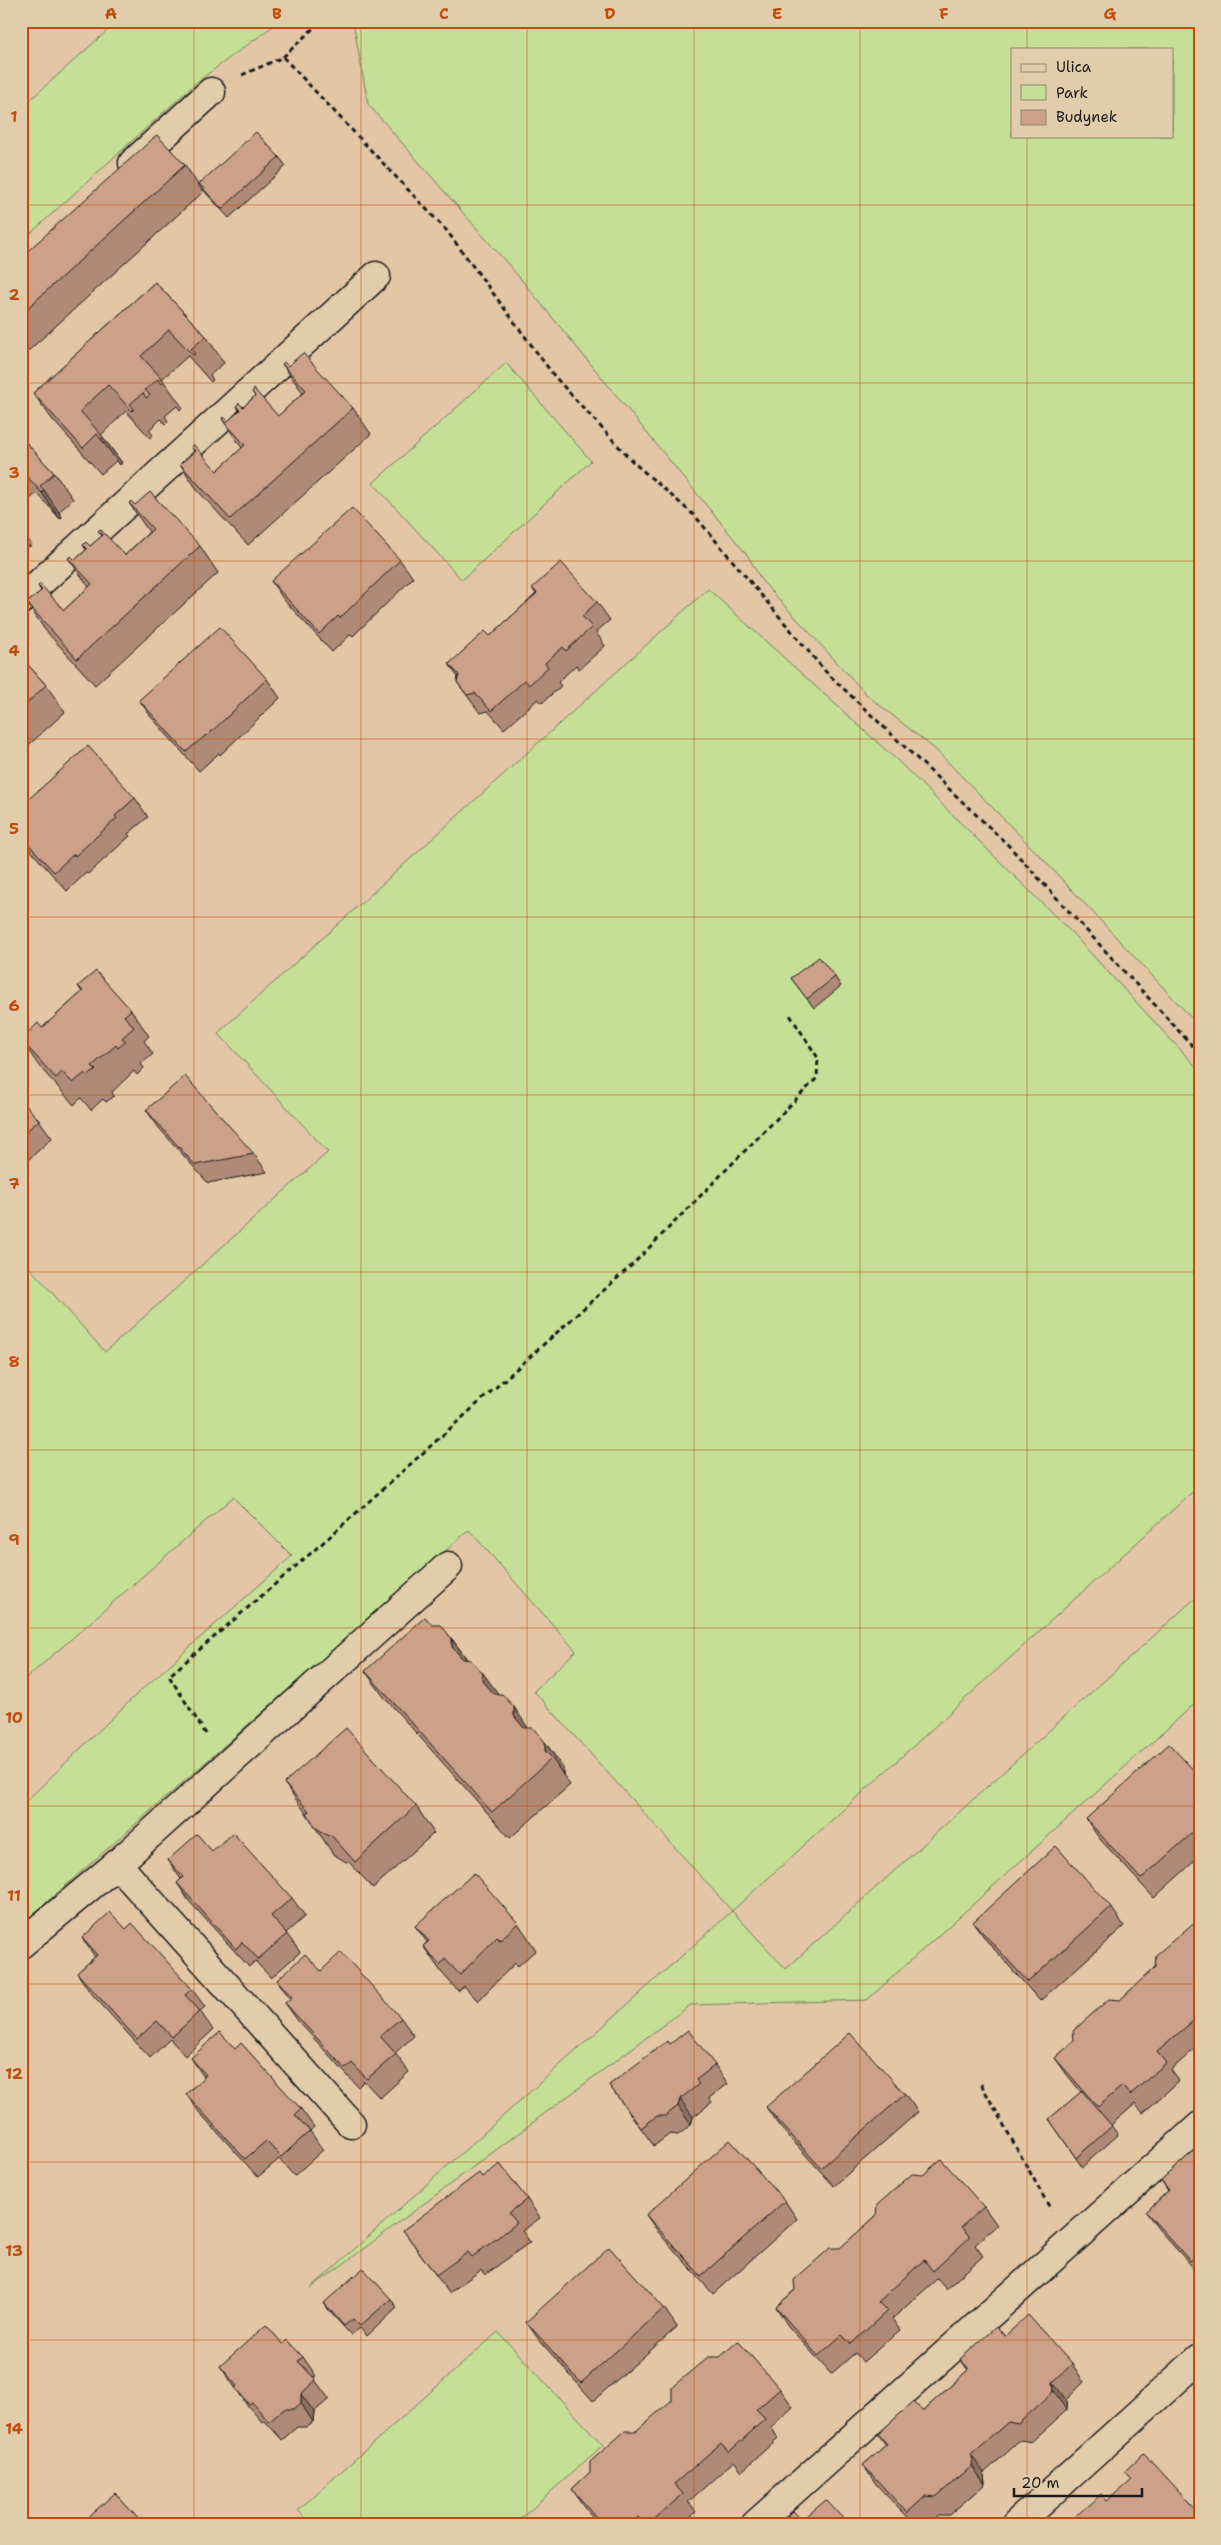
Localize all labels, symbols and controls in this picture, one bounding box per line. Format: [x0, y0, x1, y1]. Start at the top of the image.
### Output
text: A [105, 3, 117, 24]
text: B [272, 3, 282, 24]
text: C [439, 3, 449, 24]
text: D [604, 3, 616, 24]
text: E [772, 3, 782, 24]
text: F [939, 3, 949, 24]
text: G [1104, 3, 1117, 24]
legend [1011, 48, 1174, 138]
text: Ulica [1056, 57, 1092, 77]
text: Park [1056, 83, 1088, 103]
text: 1 [10, 106, 18, 127]
text: Budynek [1056, 107, 1117, 127]
text: 2 [8, 284, 20, 305]
text: 3 [8, 462, 20, 483]
text: 4 [8, 640, 20, 661]
text: 5 [9, 818, 19, 839]
text: 6 [8, 995, 20, 1016]
text: 7 [8, 1173, 20, 1194]
text: 8 [8, 1351, 20, 1372]
text: 9 [8, 1529, 20, 1550]
text: 10 [5, 1707, 23, 1728]
text: 11 [7, 1885, 21, 1906]
text: 12 [5, 2063, 23, 2084]
text: 13 [5, 2240, 23, 2261]
text: 14 [5, 2418, 23, 2439]
scale bar [1014, 2465, 1141, 2497]
text: 20 m [1021, 2473, 1060, 2493]

